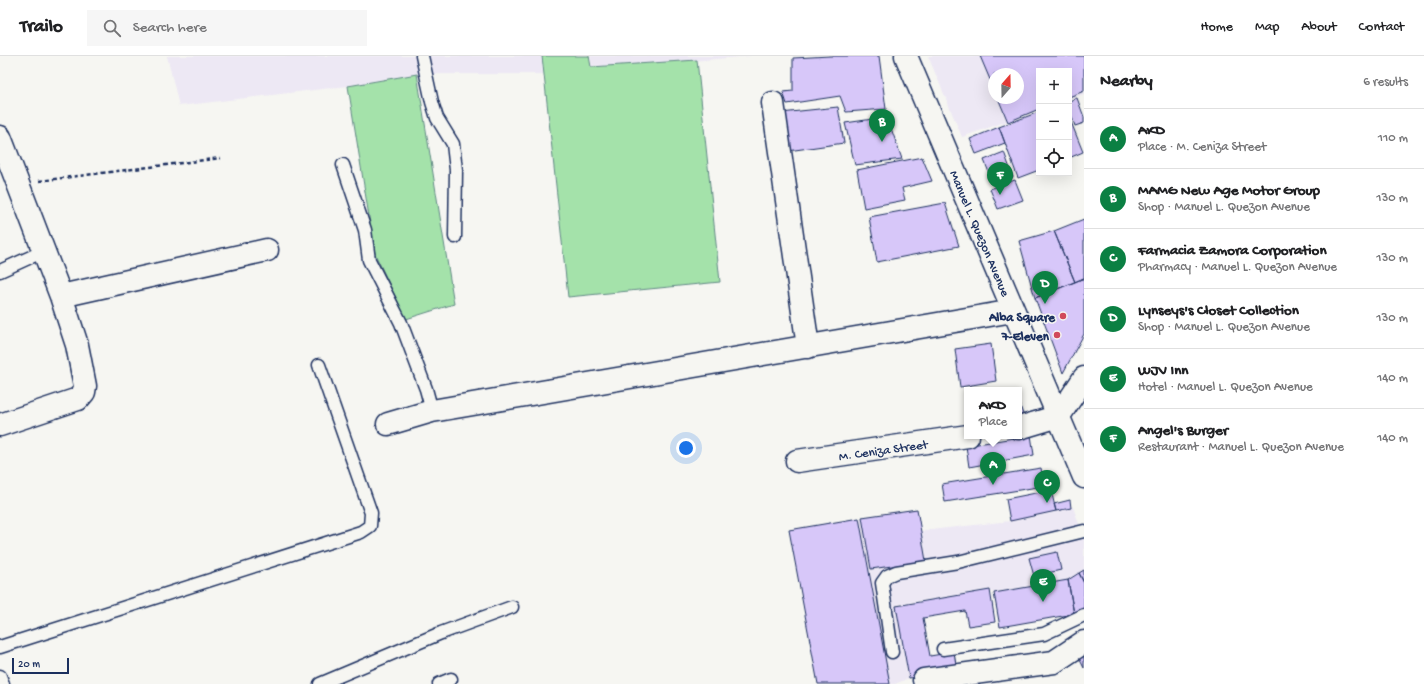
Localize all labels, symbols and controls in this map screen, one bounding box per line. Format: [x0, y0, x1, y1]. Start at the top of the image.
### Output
search box [87, 10, 367, 46]
text: Trailo [20, 16, 63, 39]
icon: search [101, 17, 123, 39]
text: Search here [133, 19, 207, 37]
text: Home [1201, 19, 1233, 36]
text: Map [1255, 19, 1279, 36]
text: About [1301, 19, 1337, 36]
text: Contact [1359, 19, 1404, 36]
north arrow [988, 68, 1024, 104]
map controls [1036, 68, 1072, 176]
button: + [1036, 68, 1072, 104]
text: Nearby [1100, 72, 1153, 92]
text: 6 results [1363, 75, 1408, 90]
button: − [1036, 104, 1072, 140]
pin: B [869, 109, 895, 142]
text: AKD [1138, 122, 1165, 140]
text: A [1109, 131, 1117, 146]
text: 110 m [1378, 131, 1408, 146]
button: locate [1036, 140, 1072, 176]
text: Place · M. Ceniza Street [1138, 140, 1266, 155]
pin: F [987, 162, 1013, 195]
street label: Manuel L. Quezon Avenue [945, 169, 1012, 300]
text: MAMG New Age Motor Group [1138, 182, 1320, 200]
text: B [1110, 191, 1116, 206]
text: 130 m [1376, 191, 1408, 206]
text: Shop · Manuel L. Quezon Avenue [1138, 200, 1310, 215]
text: Farmacia Zamora Corporation [1138, 242, 1327, 260]
text: C [1109, 251, 1117, 266]
text: 130 m [1376, 251, 1408, 266]
text: Pharmacy · Manuel L. Quezon Avenue [1138, 260, 1337, 275]
pin: D [1032, 271, 1058, 304]
text: Lynseys's Closet Collection [1138, 302, 1299, 320]
place label: Alba Square [988, 311, 1056, 326]
marker: Alba Square [1058, 311, 1068, 321]
text: D [1109, 311, 1117, 326]
text: 130 m [1376, 311, 1408, 326]
text: Shop · Manuel L. Quezon Avenue [1138, 320, 1310, 335]
place label: 7-Eleven [1001, 330, 1050, 345]
marker: 7-Eleven [1052, 330, 1062, 340]
text: WJV Inn [1138, 362, 1188, 380]
text: E [1109, 371, 1117, 386]
text: 140 m [1377, 371, 1408, 386]
text: Hotel · Manuel L. Quezon Avenue [1138, 380, 1313, 395]
popup [964, 387, 1022, 439]
text: AKD [979, 397, 1006, 415]
text: Place [979, 415, 1007, 430]
text: Angel's Burger [1138, 422, 1228, 440]
text: F [1110, 431, 1116, 446]
text: 140 m [1377, 431, 1408, 446]
your location [676, 438, 696, 458]
street label: M. Ceniza Street [838, 438, 930, 465]
text: Restaurant · Manuel L. Quezon Avenue [1138, 440, 1344, 455]
pin: A [980, 452, 1006, 485]
pin: C [1034, 470, 1060, 503]
pin: E [1030, 569, 1056, 602]
scale bar [12, 656, 69, 675]
text: 20 m [18, 659, 40, 671]

